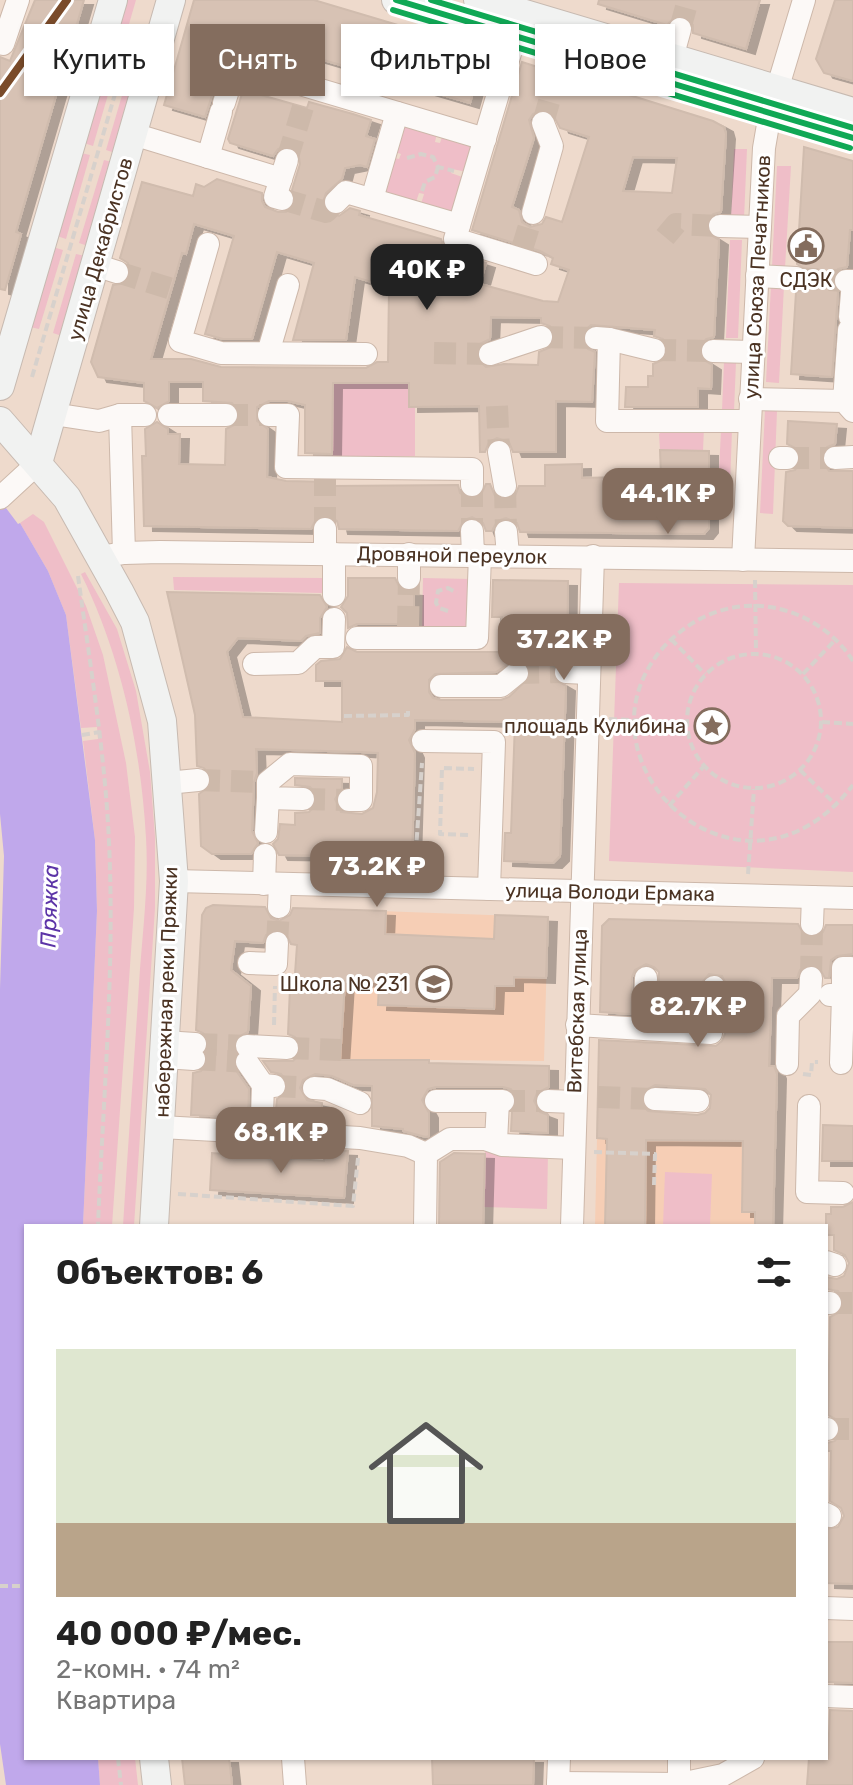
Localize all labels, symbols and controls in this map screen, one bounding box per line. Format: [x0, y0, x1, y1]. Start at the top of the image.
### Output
chip: Купить [24, 24, 174, 96]
chip: Снять [190, 24, 325, 96]
chip: Фильтры [341, 24, 519, 96]
chip: Новое [535, 24, 675, 96]
street label: улица Союза Печатников [739, 154, 775, 400]
street label: улица Декабристов [62, 155, 138, 343]
public building icon: СДЭК [787, 227, 825, 265]
pin: 40K ₽ [371, 244, 483, 312]
text: 40K ₽ [389, 254, 465, 285]
place label: СДЭК [779, 268, 833, 292]
pin: 44.1K ₽ [594, 468, 742, 536]
text: 44.1K ₽ [620, 478, 716, 509]
street label: Дровяной переулок [357, 541, 548, 569]
pin: 37.2K ₽ [490, 614, 638, 682]
text: 37.2K ₽ [516, 624, 612, 655]
place icon: площадь Кулибина [693, 707, 731, 745]
place label: площадь Кулибина [504, 714, 686, 738]
pin: 73.2K ₽ [303, 841, 451, 909]
text: 73.2K ₽ [328, 851, 426, 882]
water label: Пряжка [35, 864, 64, 948]
street label: набережная реки Пряжки [150, 866, 182, 1118]
street label: улица Володи Ермака [505, 878, 715, 906]
street label: Витебская улица [562, 928, 592, 1094]
school or university icon: Школа № 231 [415, 965, 453, 1003]
place label: Школа № 231 [280, 972, 408, 996]
pin: 82.7K ₽ [624, 981, 772, 1049]
text: 82.7K ₽ [649, 991, 747, 1022]
pin: 68.1K ₽ [207, 1107, 355, 1175]
text: 68.1K ₽ [234, 1117, 328, 1148]
icon: filters [752, 1250, 796, 1294]
text: Объектов: 6 [56, 1252, 263, 1293]
icon: home [354, 1401, 498, 1545]
text: 40 000 ₽/мес. [56, 1613, 302, 1654]
text: 2-комн. · 74 m² [56, 1654, 240, 1685]
text: Квартира [56, 1685, 176, 1716]

